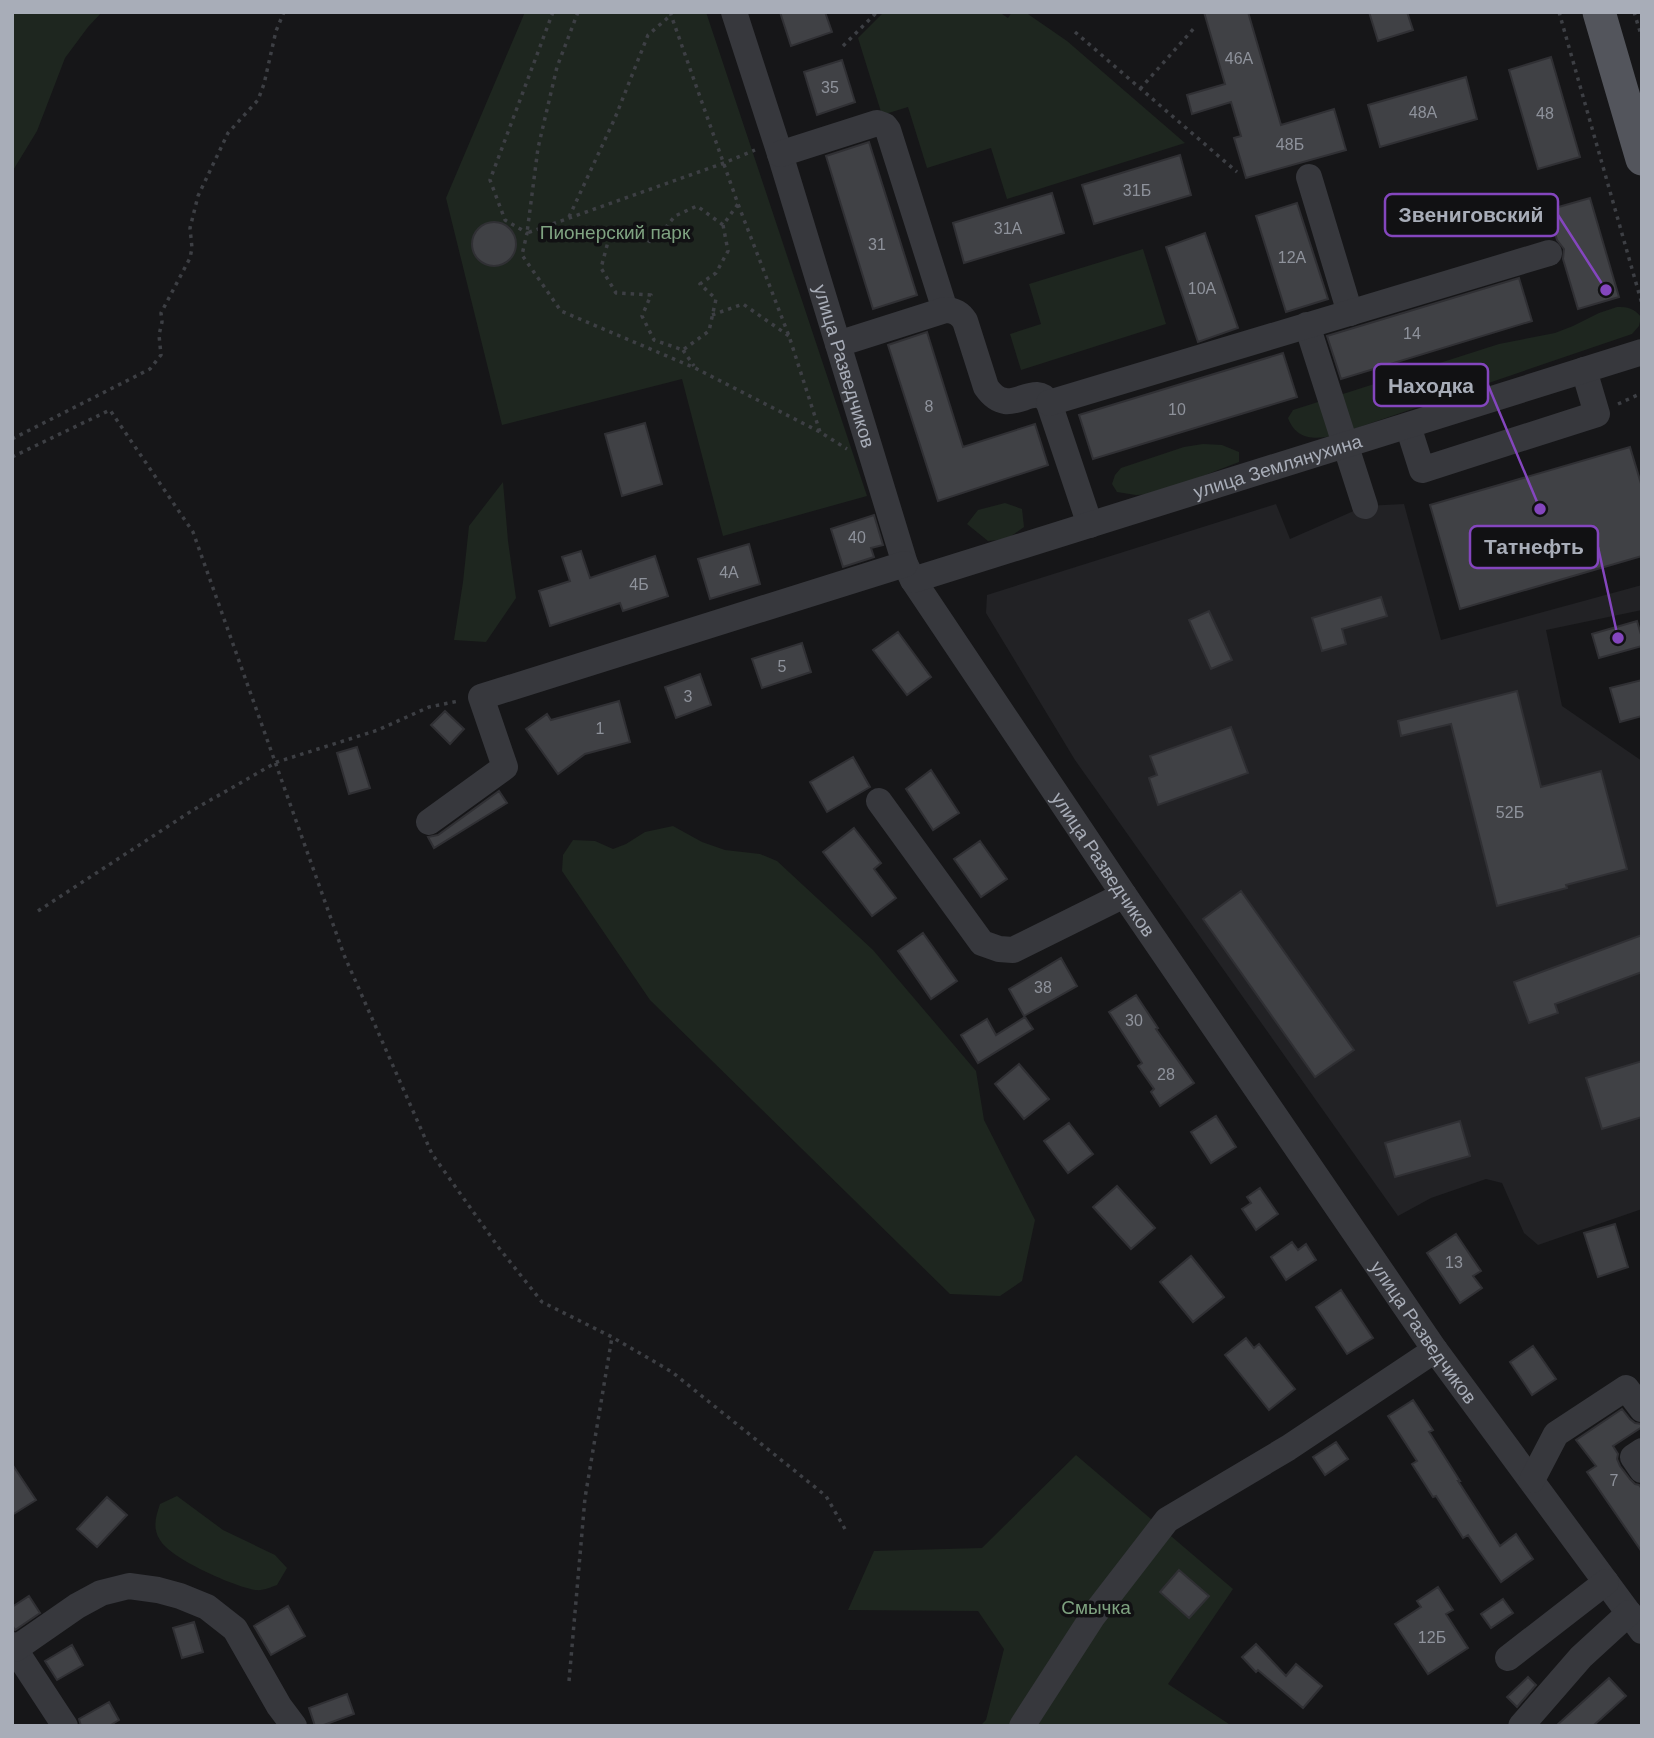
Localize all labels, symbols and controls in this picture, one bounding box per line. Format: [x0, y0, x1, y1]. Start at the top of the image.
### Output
house number: 46А [1225, 50, 1254, 67]
house number: 35 [821, 79, 839, 96]
house number: 48А [1409, 104, 1438, 121]
house number: 48 [1536, 105, 1554, 122]
house number: 48Б [1276, 136, 1304, 153]
house number: 31Б [1123, 182, 1151, 199]
callout: Звениговский [1385, 194, 1558, 236]
text: Звениговский [1399, 203, 1543, 226]
house number: 31А [994, 220, 1023, 237]
park label: Пионерский парк [540, 222, 691, 243]
house number: 31 [868, 236, 886, 253]
house number: 12А [1278, 249, 1307, 266]
house number: 10А [1188, 280, 1217, 297]
street label: улица Разведчиков [809, 282, 879, 450]
house number: 14 [1403, 325, 1421, 342]
callout: Находка [1374, 364, 1488, 406]
text: Находка [1388, 374, 1474, 397]
house number: 8 [925, 398, 934, 415]
house number: 10 [1168, 401, 1186, 418]
street label: улица Землянухина [1191, 430, 1365, 503]
callout: Татнефть [1470, 526, 1598, 568]
house number: 40 [848, 529, 866, 546]
text: Татнефть [1484, 535, 1584, 558]
house number: 4А [719, 564, 739, 581]
house number: 4Б [629, 576, 649, 593]
house number: 5 [778, 658, 787, 675]
house number: 3 [684, 688, 693, 705]
house number: 1 [596, 720, 605, 737]
street label: улица Разведчиков [1047, 788, 1159, 941]
house number: 52Б [1496, 804, 1524, 821]
house number: 38 [1034, 979, 1052, 996]
house number: 30 [1125, 1012, 1143, 1029]
house number: 28 [1157, 1066, 1175, 1083]
house number: 13 [1445, 1254, 1463, 1271]
street label: улица Разведчиков [1366, 1257, 1481, 1408]
house number: 7 [1610, 1472, 1619, 1489]
park label: Смычка [1061, 1597, 1131, 1618]
house number: 12Б [1418, 1629, 1446, 1646]

